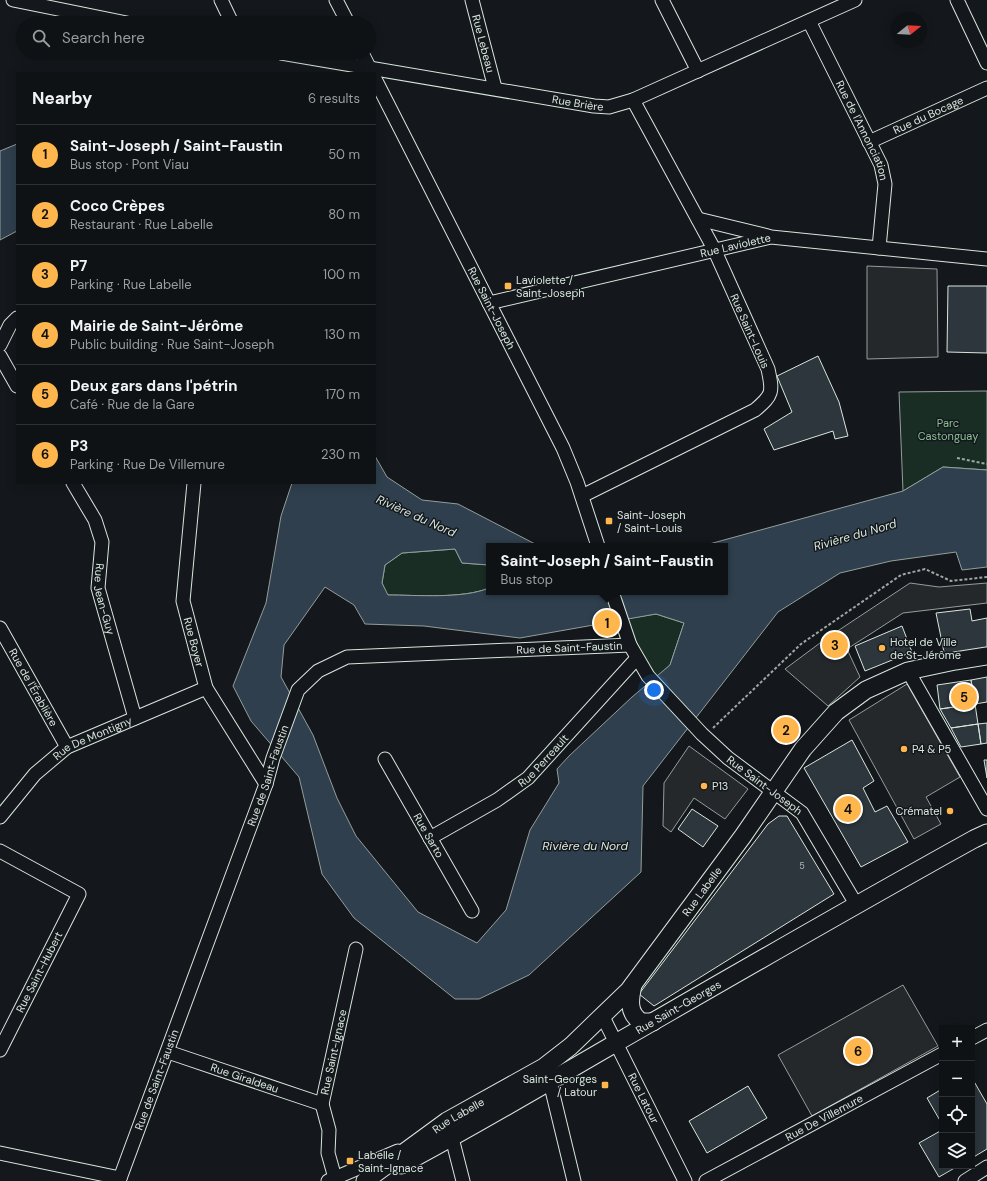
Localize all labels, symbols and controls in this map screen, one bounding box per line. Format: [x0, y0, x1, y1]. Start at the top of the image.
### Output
north arrow [891, 12, 927, 48]
street label: Rue Lebeau [469, 13, 498, 74]
search box [16, 16, 376, 60]
icon: search [30, 27, 52, 49]
text: Search here [62, 28, 145, 48]
street label: Rue de l'Annonciation [833, 78, 891, 182]
text: Nearby [32, 87, 92, 109]
text: 6 results [308, 90, 360, 107]
street label: Rue Brière [551, 92, 604, 114]
street label: Rue du Bocage [891, 93, 965, 137]
text: Saint-Joseph / Saint-Faustin [70, 136, 283, 156]
text: 1 [43, 146, 47, 163]
text: 50 m [328, 146, 360, 163]
text: Bus stop · Pont Viau [70, 156, 189, 173]
text: Coco Crèpes [70, 196, 165, 216]
text: 2 [41, 206, 49, 223]
text: 80 m [328, 206, 360, 223]
text: Restaurant · Rue Labelle [70, 216, 213, 233]
street label: Rue Laviolette [699, 230, 772, 260]
text: P7 [70, 256, 87, 276]
street label: Rue Saint-Joseph [465, 264, 518, 352]
text: 3 [41, 266, 49, 283]
text: 100 m [323, 266, 360, 283]
place label: Laviolette / Saint-Joseph [516, 273, 585, 300]
text: Parking · Rue Labelle [70, 276, 192, 293]
marker: Laviolette / Saint-Joseph [503, 281, 513, 291]
street label: Rue Saint-Louis [727, 292, 773, 370]
text: Mairie de Saint-Jérôme [70, 316, 243, 336]
text: 4 [41, 326, 49, 343]
text: 130 m [324, 326, 360, 343]
text: Public building · Rue Saint-Joseph [70, 336, 274, 353]
text: Deux gars dans l'pétrin [70, 376, 237, 396]
text: 5 [41, 386, 49, 403]
text: 170 m [325, 386, 360, 403]
text: Café · Rue de la Gare [70, 396, 195, 413]
park label: Parc Castonguay [918, 416, 978, 443]
text: P3 [70, 436, 88, 456]
text: 6 [41, 446, 49, 463]
text: 230 m [321, 446, 360, 463]
text: Parking · Rue De Villemure [70, 456, 225, 473]
water label: Rivière du Nord [374, 491, 459, 541]
place label: Saint-Joseph / Saint-Louis [617, 508, 686, 535]
water label: Rivière du Nord [812, 515, 899, 555]
marker: Saint-Joseph / Saint-Louis [604, 516, 614, 526]
popup [486, 543, 728, 595]
text: Saint-Joseph / Saint-Faustin [501, 551, 713, 571]
street label: Rue Jean-Guy [91, 563, 118, 636]
text: Bus stop [501, 571, 553, 588]
pin: 1 [594, 608, 620, 638]
street label: Rue Boyer [181, 616, 207, 668]
pin: 3 [822, 630, 848, 660]
place label: Hotel de Ville de St-Jérôme [890, 635, 961, 662]
street label: Rue de Saint-Faustin [516, 638, 623, 657]
marker: Hotel de Ville de St-Jérôme [877, 643, 887, 653]
street label: Rue de l'Érablière [6, 646, 61, 729]
your location [644, 680, 664, 700]
pin: 5 [951, 682, 977, 712]
street label: Rue De Montigny [50, 713, 134, 763]
pin: 2 [773, 715, 799, 745]
street label: Rue de Saint-Faustin [244, 723, 292, 828]
street label: Rue Perreault [515, 731, 571, 790]
place label: P4 & P5 [912, 742, 952, 756]
marker: P4 & P5 [899, 744, 909, 754]
street label: Rue Saint-Joseph [724, 753, 805, 818]
place label: P13 [712, 779, 728, 793]
marker: P13 [699, 781, 709, 791]
pin: 4 [835, 794, 861, 824]
place label: Crématel [896, 804, 942, 818]
marker: Crématel [945, 806, 955, 816]
street label: Rue Sarto [410, 811, 447, 860]
water label: Rivière du Nord [542, 838, 628, 854]
house number: 5 [799, 860, 805, 872]
street label: Rue Labelle [679, 864, 725, 919]
street label: Rue Saint-Hubert [13, 929, 65, 1015]
street label: Rue Saint-Georges [633, 977, 724, 1037]
street label: Rue Saint-Ignace [317, 1008, 350, 1096]
map controls [939, 1025, 975, 1169]
button: + [939, 1025, 975, 1061]
street label: Rue de Saint-Faustin [132, 1028, 181, 1132]
pin: 6 [845, 1036, 871, 1066]
street label: Rue Giraldeau [209, 1060, 281, 1096]
button: − [939, 1061, 975, 1097]
street label: Rue Latour [625, 1071, 662, 1126]
place label: Saint-Georges / Latour [523, 1072, 597, 1099]
marker: Saint-Georges / Latour [600, 1080, 610, 1090]
street label: Rue De Villemure [783, 1091, 865, 1144]
street label: Rue Labelle [429, 1095, 487, 1136]
button: locate [939, 1097, 975, 1133]
button: layers [939, 1133, 975, 1169]
place label: Labelle / Saint-Ignace [358, 1148, 423, 1175]
marker: Labelle / Saint-Ignace [345, 1156, 355, 1166]

